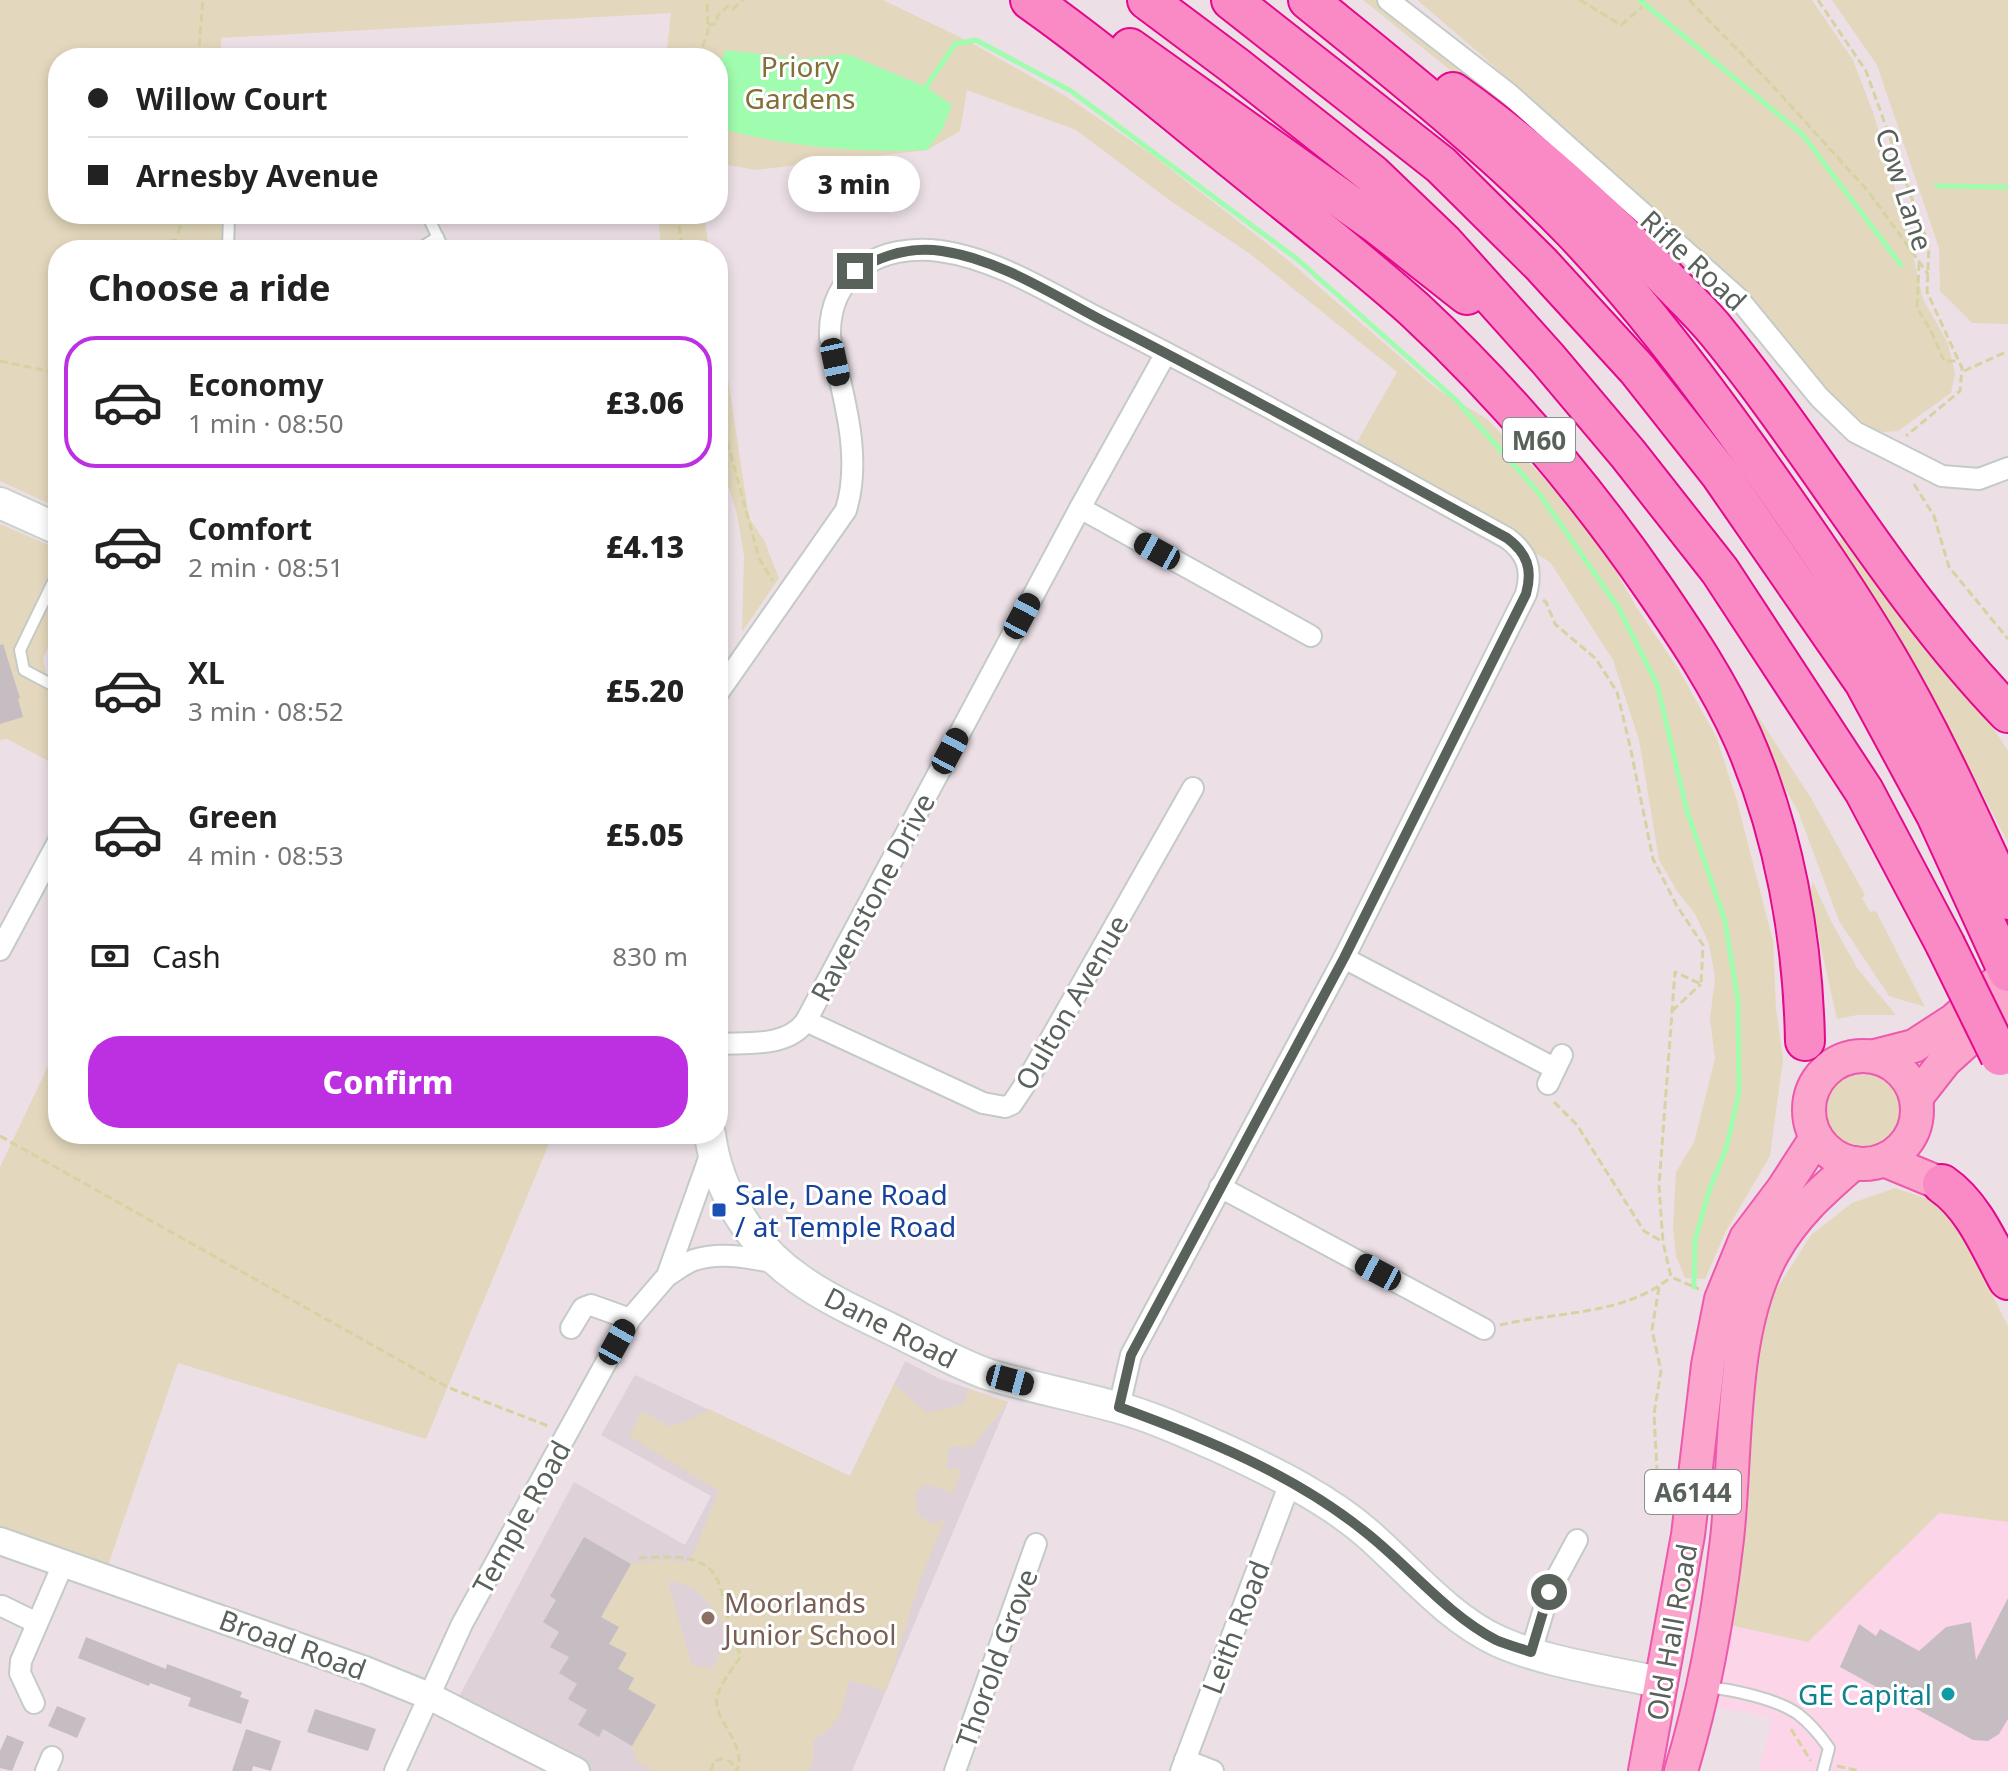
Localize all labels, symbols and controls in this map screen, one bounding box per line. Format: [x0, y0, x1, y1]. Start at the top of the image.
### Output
park label: Priory Gardens [745, 47, 855, 117]
text: Willow Court [136, 78, 327, 119]
street label: Cow Lane [1867, 123, 1943, 255]
text: Arnesby Avenue [136, 155, 379, 196]
callout: 3 min [789, 155, 921, 211]
text: 3 min [818, 166, 890, 202]
street label: Rifle Road [1633, 201, 1755, 319]
route end [837, 253, 873, 289]
text: Choose a ride [88, 263, 330, 312]
car [818, 336, 852, 388]
text: Economy [188, 364, 324, 405]
icon: car [92, 366, 164, 438]
text: £3.06 [606, 382, 684, 423]
text: 1 min · 08:50 [188, 405, 344, 441]
road number: M60 [1503, 418, 1575, 462]
text: Comfort [188, 508, 312, 549]
icon: car [92, 510, 164, 582]
text: £4.13 [606, 526, 684, 567]
car [1130, 529, 1184, 573]
text: 2 min · 08:51 [188, 549, 344, 585]
car [1000, 589, 1044, 643]
text: XL [188, 652, 225, 693]
icon: car [92, 654, 164, 726]
text: £5.20 [606, 670, 684, 711]
text: 3 min · 08:52 [188, 693, 344, 729]
car [928, 724, 972, 778]
street label: Ravenstone Drive [801, 786, 943, 1008]
text: Green [188, 796, 278, 837]
icon: car [92, 798, 164, 870]
text: £5.05 [606, 814, 684, 855]
text: 4 min · 08:53 [188, 837, 344, 873]
street label: Oulton Avenue [1005, 907, 1137, 1097]
icon: cash [88, 934, 132, 978]
text: Cash [152, 936, 221, 977]
text: 830 m [612, 938, 688, 974]
button: Confirm [88, 1036, 688, 1128]
place label: Sale, Dane Road / at Temple Road [735, 1175, 956, 1245]
marker: Sale, Dane Road / at Temple Road [710, 1201, 728, 1219]
car [1351, 1250, 1405, 1294]
street label: Dane Road [818, 1277, 964, 1377]
car [595, 1315, 639, 1369]
car [984, 1362, 1036, 1398]
street label: Temple Road [463, 1433, 579, 1601]
road number: A6144 [1645, 1470, 1741, 1514]
street label: Old Hall Road [1637, 1541, 1705, 1723]
street label: Leith Road [1192, 1555, 1278, 1699]
street label: Thorold Grove [946, 1564, 1046, 1752]
route start [1531, 1574, 1567, 1610]
place label: Moorlands Junior School [721, 1583, 896, 1653]
street label: Broad Road [214, 1600, 372, 1688]
marker: Moorlands Junior School [699, 1609, 717, 1627]
place label: GE Capital [1798, 1675, 1932, 1713]
marker: GE Capital [1939, 1685, 1957, 1703]

